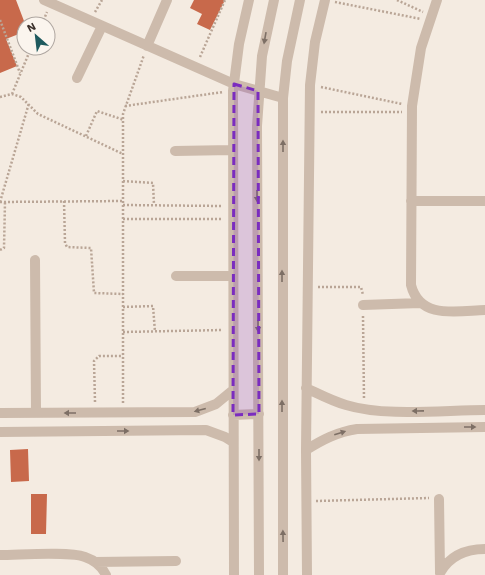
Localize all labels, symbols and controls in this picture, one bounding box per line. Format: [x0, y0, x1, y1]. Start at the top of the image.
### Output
north arrow [16, 16, 56, 56]
text: N [25, 20, 38, 35]
one-way arrow [262, 32, 268, 44]
one-way arrow [280, 139, 286, 152]
one-way arrow [254, 190, 260, 203]
one-way arrow [279, 269, 285, 282]
one-way arrow [255, 320, 261, 333]
one-way arrow [279, 399, 285, 412]
one-way arrow [194, 407, 206, 413]
one-way arrow [411, 408, 424, 414]
one-way arrow [63, 410, 76, 416]
one-way arrow [464, 424, 477, 430]
one-way arrow [117, 427, 129, 434]
one-way arrow [334, 430, 346, 436]
one-way arrow [256, 449, 262, 462]
one-way arrow [280, 529, 286, 542]

